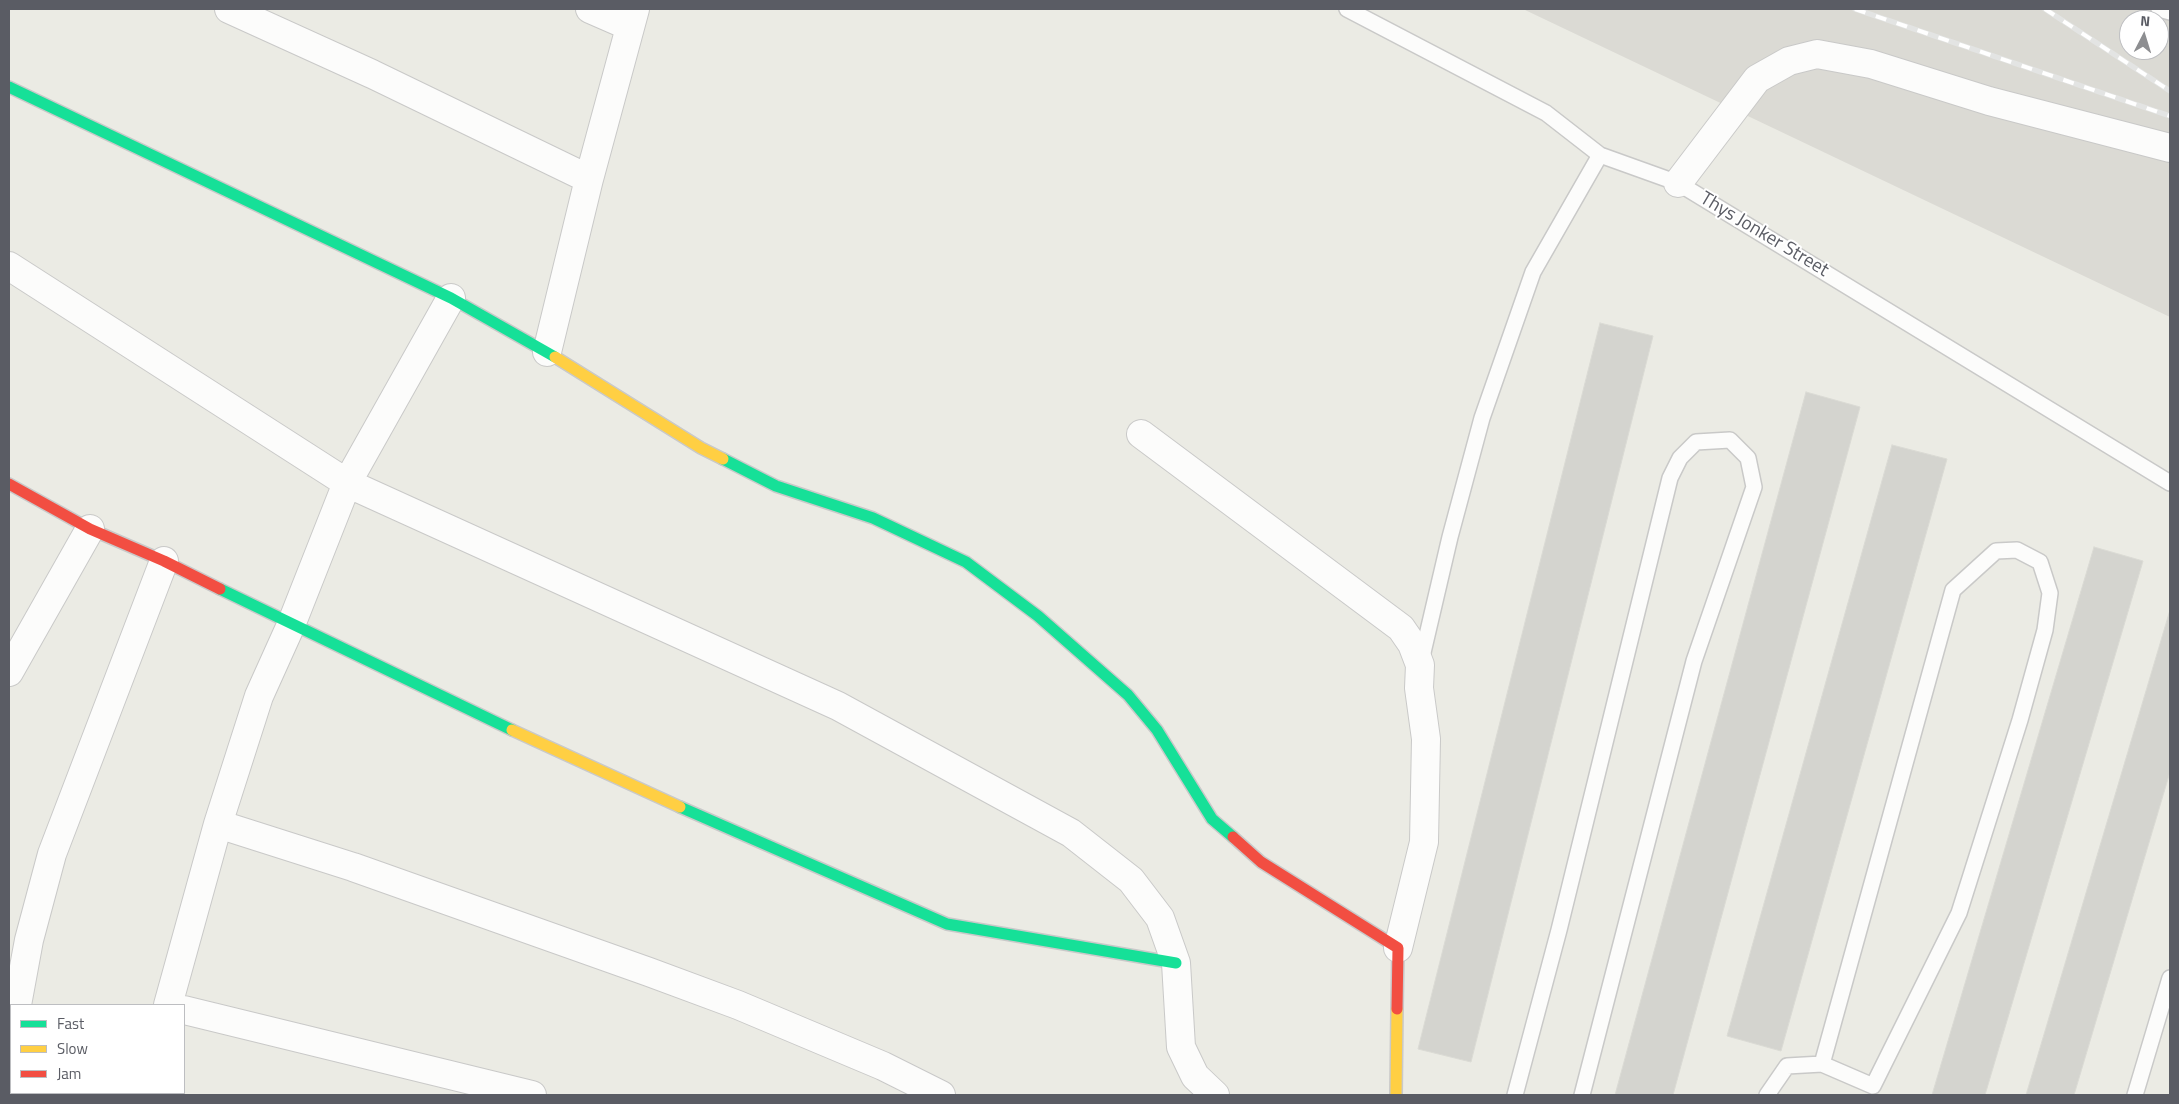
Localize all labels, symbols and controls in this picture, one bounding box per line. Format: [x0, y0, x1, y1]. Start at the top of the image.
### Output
north arrow [2119, 10, 2169, 60]
text: N [2140, 10, 2151, 31]
street label: Thys Jonker Street [1696, 188, 1832, 282]
legend [10, 1004, 185, 1094]
text: Fast [57, 1012, 84, 1035]
text: Slow [57, 1037, 88, 1060]
text: Jam [57, 1062, 81, 1085]

